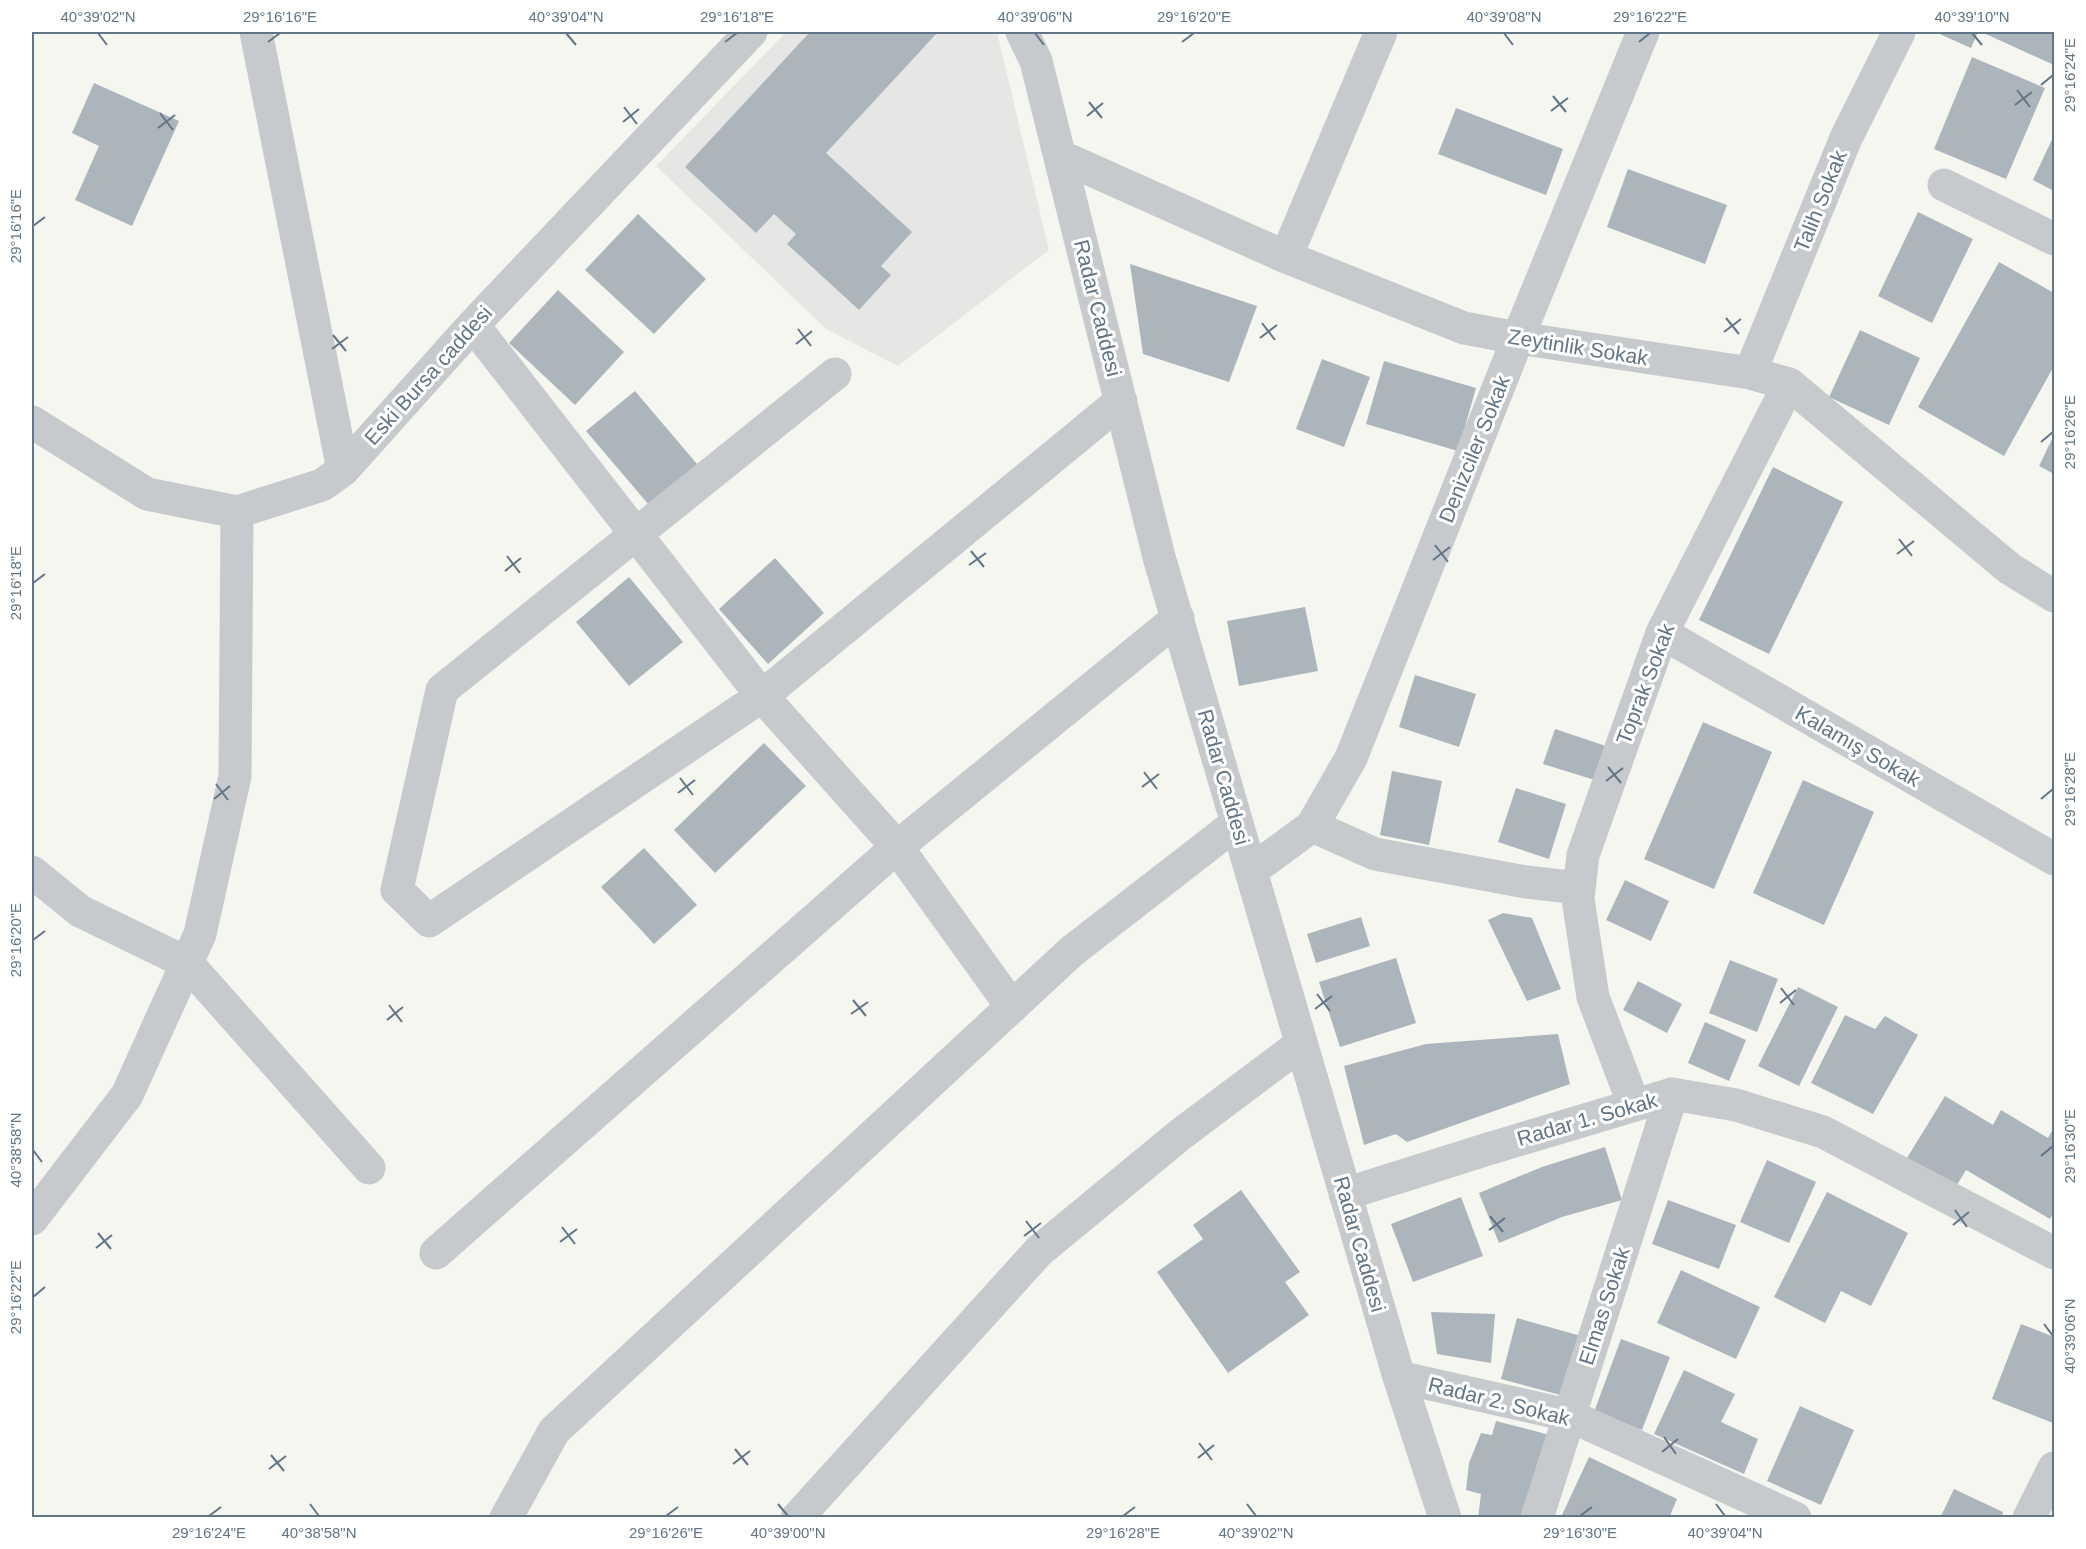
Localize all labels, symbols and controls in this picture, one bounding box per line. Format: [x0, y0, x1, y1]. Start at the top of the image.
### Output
text: 40°39'02"N [60, 8, 136, 25]
text: 29°16'16"E [243, 8, 317, 25]
text: 40°39'04"N [528, 8, 604, 25]
text: 29°16'18"E [700, 8, 774, 25]
text: 40°39'06"N [997, 8, 1073, 25]
text: 29°16'20"E [1157, 8, 1231, 25]
text: 40°39'08"N [1466, 8, 1542, 25]
text: 29°16'22"E [1613, 8, 1687, 25]
text: 40°39'10"N [1934, 8, 2010, 25]
text: 29°16'24"E [2061, 38, 2078, 112]
street label: Talih Sokak [1789, 146, 1851, 255]
text: 29°16'16"E [7, 189, 24, 263]
street label: Radar Caddesi [1070, 237, 1126, 379]
street label: Eski Bursa caddesi [360, 301, 496, 449]
street label: Zeytinlik Sokak [1506, 325, 1650, 369]
street label: Denizciler Sokak [1434, 372, 1514, 526]
text: 29°16'26"E [2061, 395, 2078, 469]
text: 29°16'18"E [7, 546, 24, 620]
street label: Toprak Sokak [1611, 620, 1679, 748]
street label: Kalamış Sokak [1792, 701, 1925, 791]
street label: Radar Caddesi [1194, 706, 1254, 848]
text: 29°16'28"E [2061, 752, 2078, 826]
text: 29°16'20"E [7, 903, 24, 977]
street label: Radar 1. Sokak [1514, 1088, 1660, 1150]
text: 29°16'30"E [2061, 1109, 2078, 1183]
text: 40°38'58"N [7, 1112, 24, 1188]
street label: Radar Caddesi [1330, 1173, 1390, 1315]
street label: Elmas Sokak [1574, 1244, 1634, 1368]
text: 29°16'22"E [7, 1260, 24, 1334]
text: 40°39'06"N [2061, 1298, 2078, 1374]
street label: Radar 2. Sokak [1426, 1372, 1572, 1430]
text: 29°16'24"E [172, 1524, 246, 1541]
text: 40°38'58"N [281, 1524, 357, 1541]
text: 29°16'26"E [629, 1524, 703, 1541]
text: 40°39'00"N [750, 1524, 826, 1541]
text: 29°16'28"E [1086, 1524, 1160, 1541]
text: 40°39'02"N [1218, 1524, 1294, 1541]
text: 29°16'30"E [1543, 1524, 1617, 1541]
text: 40°39'04"N [1687, 1524, 1763, 1541]

